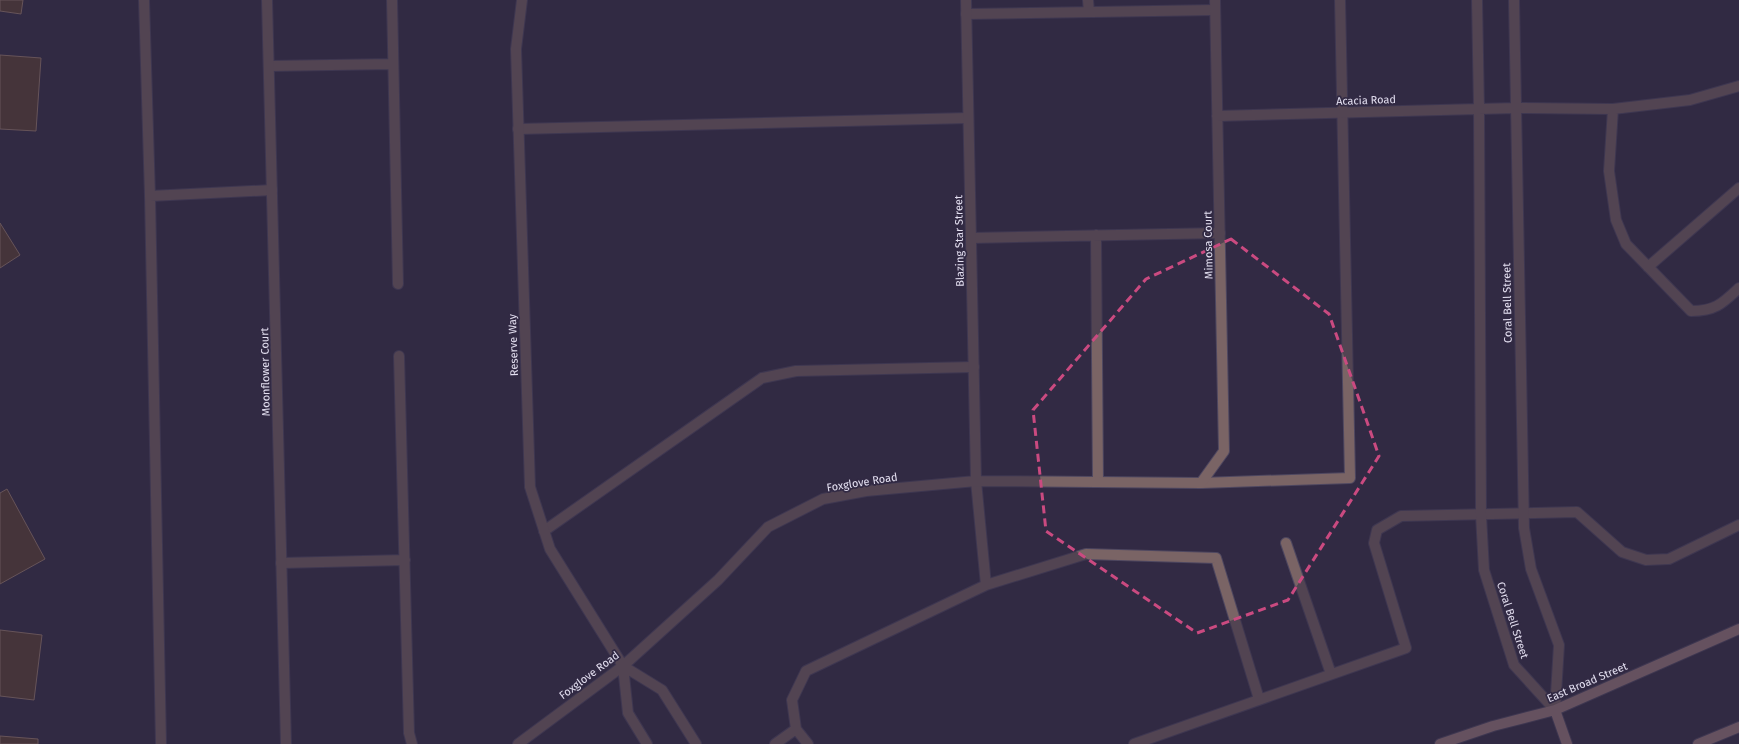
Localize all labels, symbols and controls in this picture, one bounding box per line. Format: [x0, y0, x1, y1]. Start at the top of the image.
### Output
street label: Acacia Road [1336, 93, 1396, 108]
street label: Blazing Star Street [952, 195, 967, 287]
street label: Mimosa Court [1201, 211, 1216, 279]
street label: Coral Bell Street [1500, 263, 1515, 343]
street label: Reserve Way [506, 313, 521, 376]
street label: Moonflower Court [258, 327, 273, 416]
street label: Foxglove Road [826, 470, 898, 495]
street label: Coral Bell Street [1494, 580, 1531, 660]
street label: Foxglove Road [557, 649, 622, 702]
street label: East Broad Street [1545, 660, 1629, 705]

